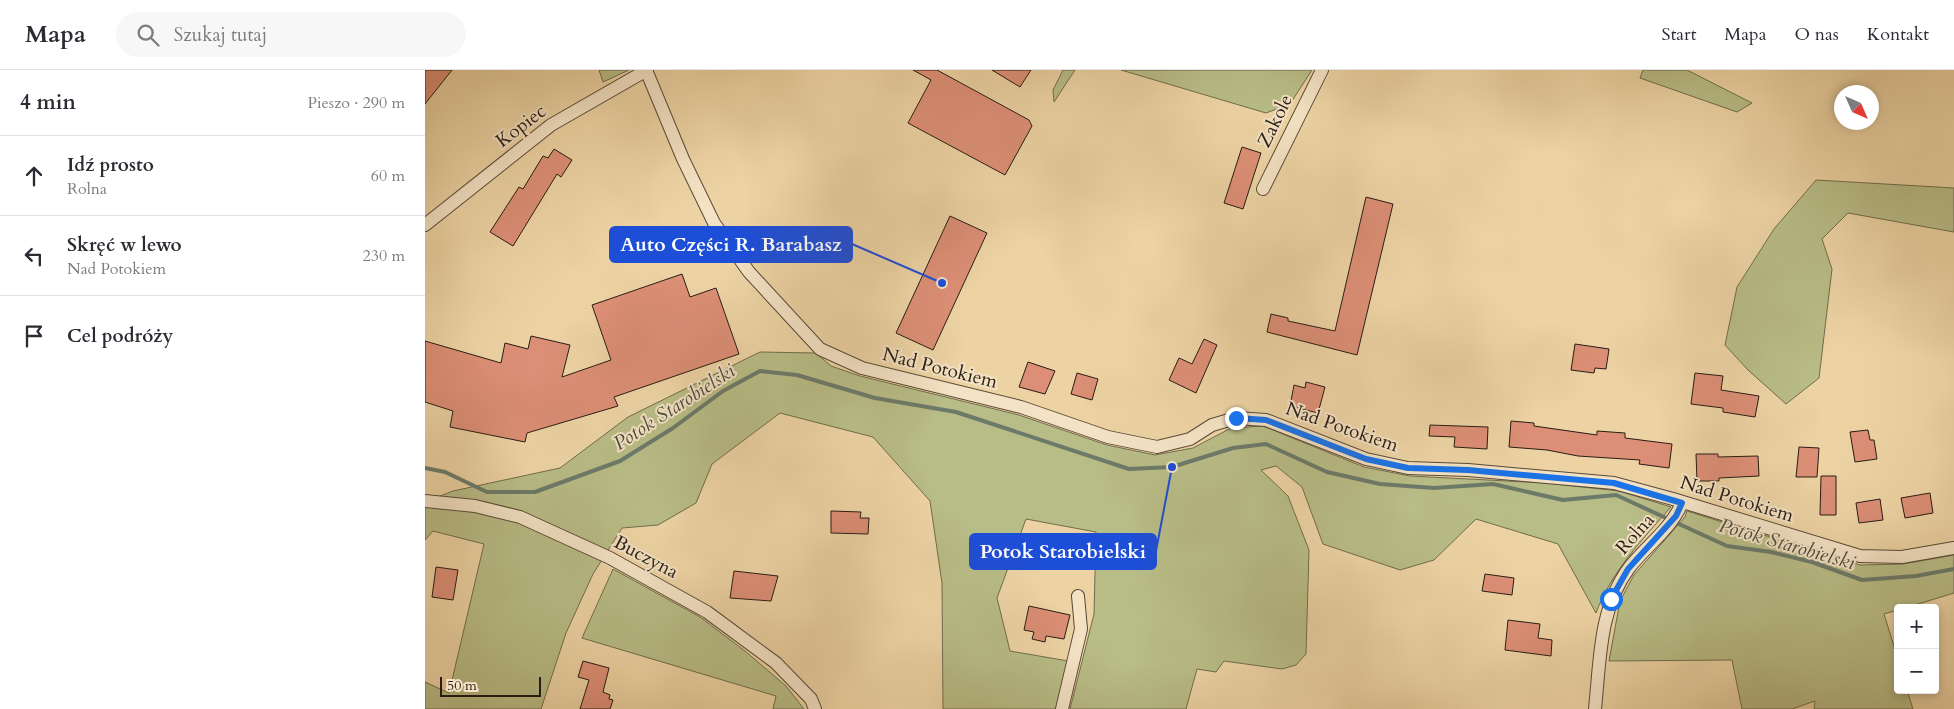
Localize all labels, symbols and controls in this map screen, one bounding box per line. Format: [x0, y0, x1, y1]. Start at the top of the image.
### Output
search box [116, 12, 466, 57]
text: Mapa [25, 18, 86, 51]
icon: search [134, 21, 162, 49]
text: Szukaj tutaj [174, 22, 267, 48]
text: Start [1662, 22, 1696, 47]
text: Mapa [1724, 22, 1766, 47]
text: O nas [1794, 22, 1839, 47]
text: Kontakt [1867, 22, 1929, 47]
north arrow [1834, 85, 1879, 130]
text: 4 min [20, 88, 76, 117]
street label: Zakole [1251, 90, 1299, 152]
text: Pieszo · 290 m [308, 92, 405, 114]
street label: Kopiec [490, 98, 552, 154]
text: Idź prosto [67, 152, 154, 178]
icon: ahead [20, 162, 48, 190]
text: 60 m [371, 165, 405, 187]
text: Rolna [67, 178, 107, 200]
callout: Auto Części R. Barabasz [610, 227, 852, 262]
text: Auto Części R. Barabasz [620, 231, 842, 258]
text: Skręć w lewo [67, 232, 182, 258]
icon: left [20, 242, 48, 270]
text: 230 m [363, 245, 405, 267]
text: Nad Potokiem [67, 258, 166, 280]
icon: arrive [20, 322, 48, 350]
text: Cel podróży [67, 323, 173, 349]
street label: Nad Potokiem [880, 341, 1001, 395]
water label: Potok Starobielski [608, 357, 741, 457]
street label: Nad Potokiem [1282, 396, 1403, 459]
route end [1225, 407, 1248, 430]
street label: Nad Potokiem [1677, 469, 1798, 529]
street label: Rolna [1610, 508, 1660, 560]
water label: Potok Starobielski [1716, 512, 1859, 576]
street label: Buczyna [609, 529, 683, 585]
callout: Potok Starobielski [970, 534, 1156, 569]
text: Potok Starobielski [980, 538, 1146, 565]
route start [1600, 588, 1623, 611]
map controls [1894, 604, 1939, 694]
button: + [1894, 604, 1939, 649]
button: − [1894, 649, 1939, 694]
scale bar [440, 674, 541, 697]
text: 50 m [447, 676, 477, 695]

